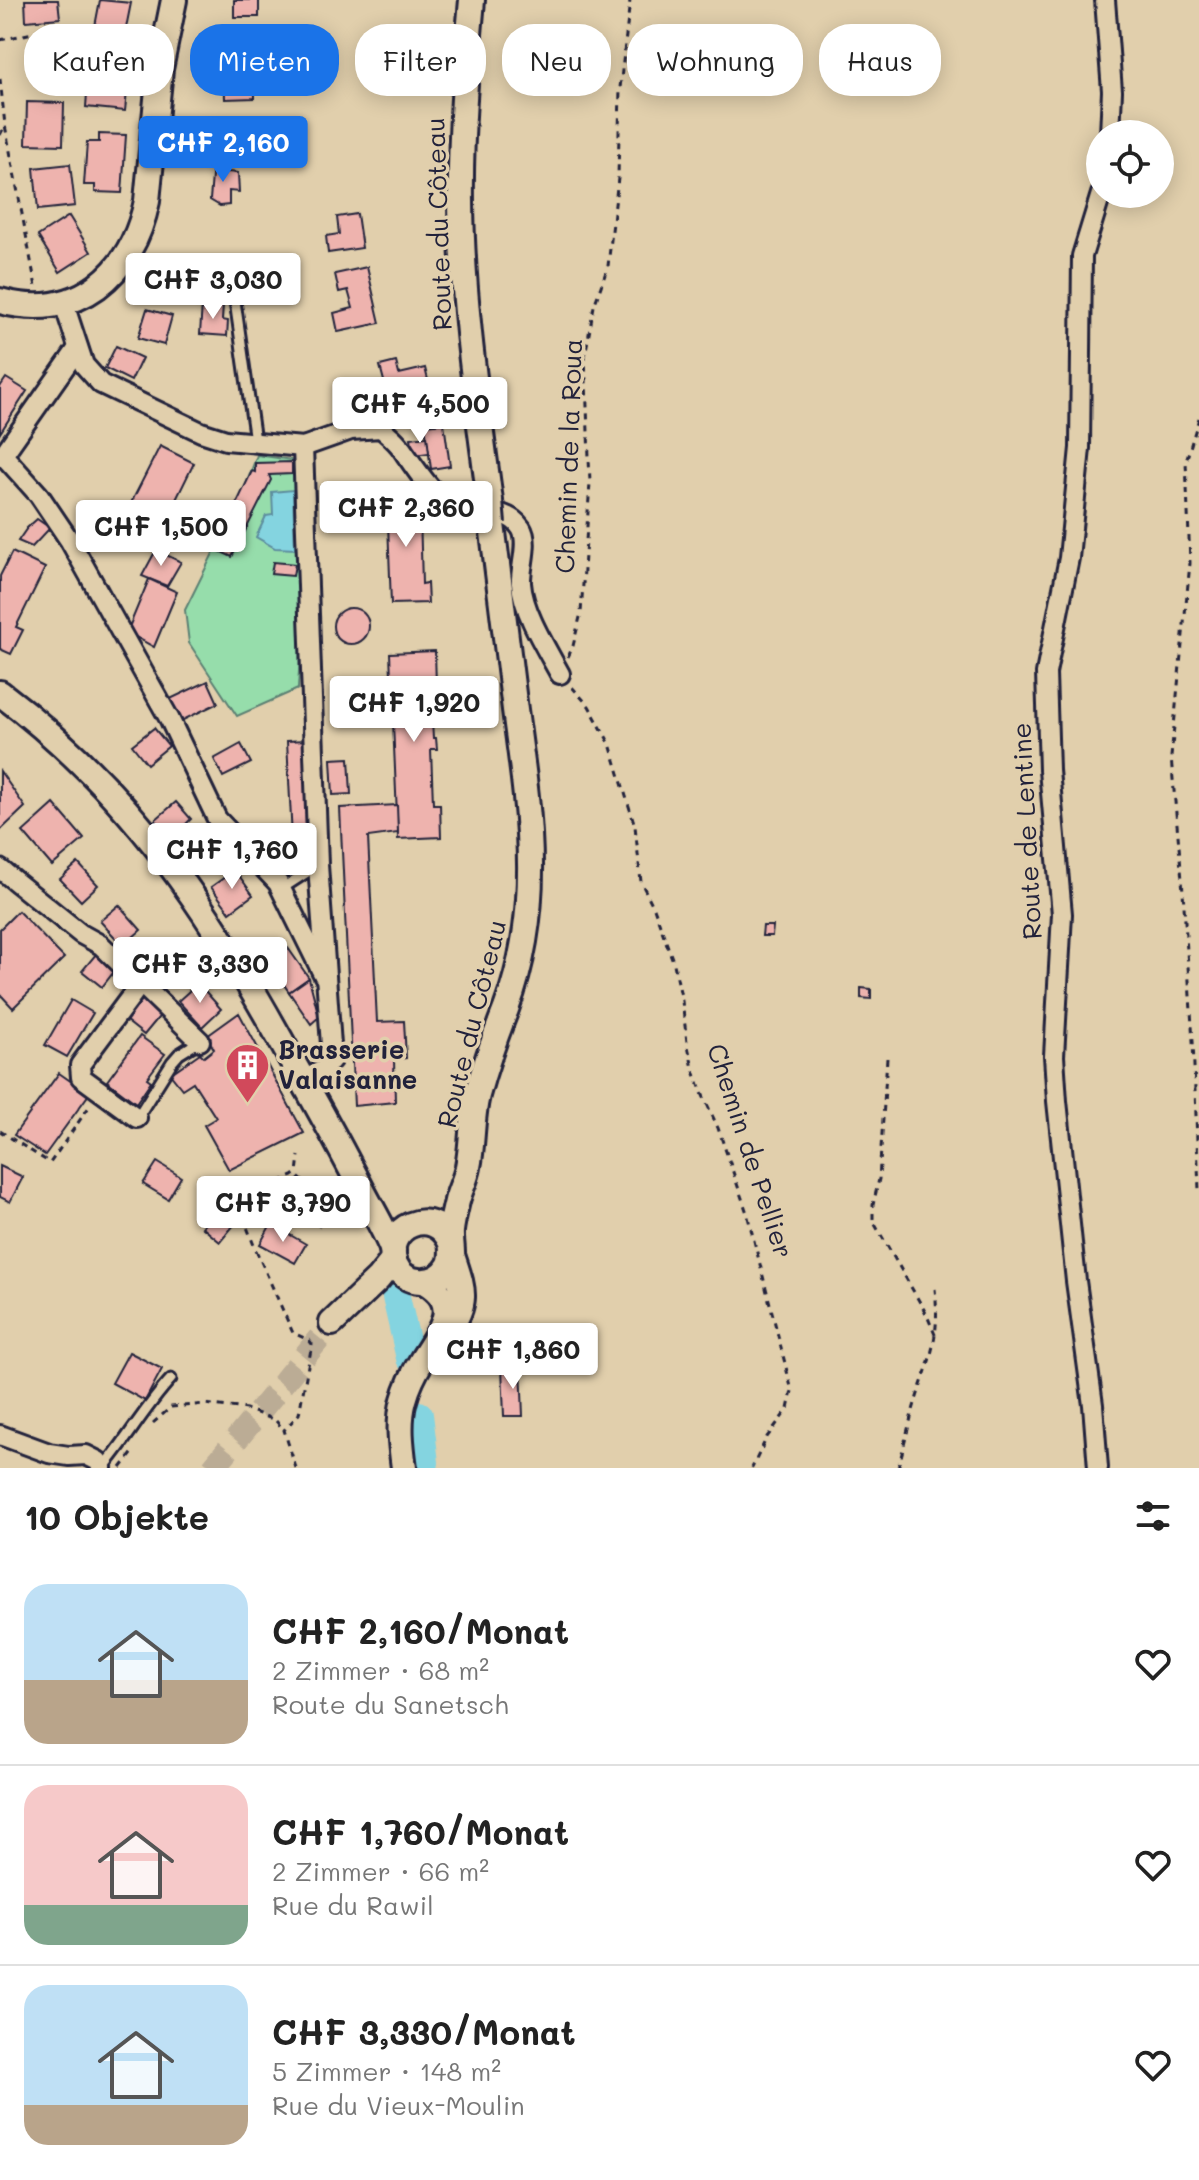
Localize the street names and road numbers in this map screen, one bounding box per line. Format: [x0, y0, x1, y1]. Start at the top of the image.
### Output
street label: Route du Côteau [417, 117, 459, 331]
street label: Chemin de la Roua [547, 338, 589, 574]
street label: Route de Lentine [1003, 722, 1049, 940]
street label: Route du Côteau [429, 916, 513, 1131]
street label: Chemin de Pellier [700, 1039, 802, 1262]

